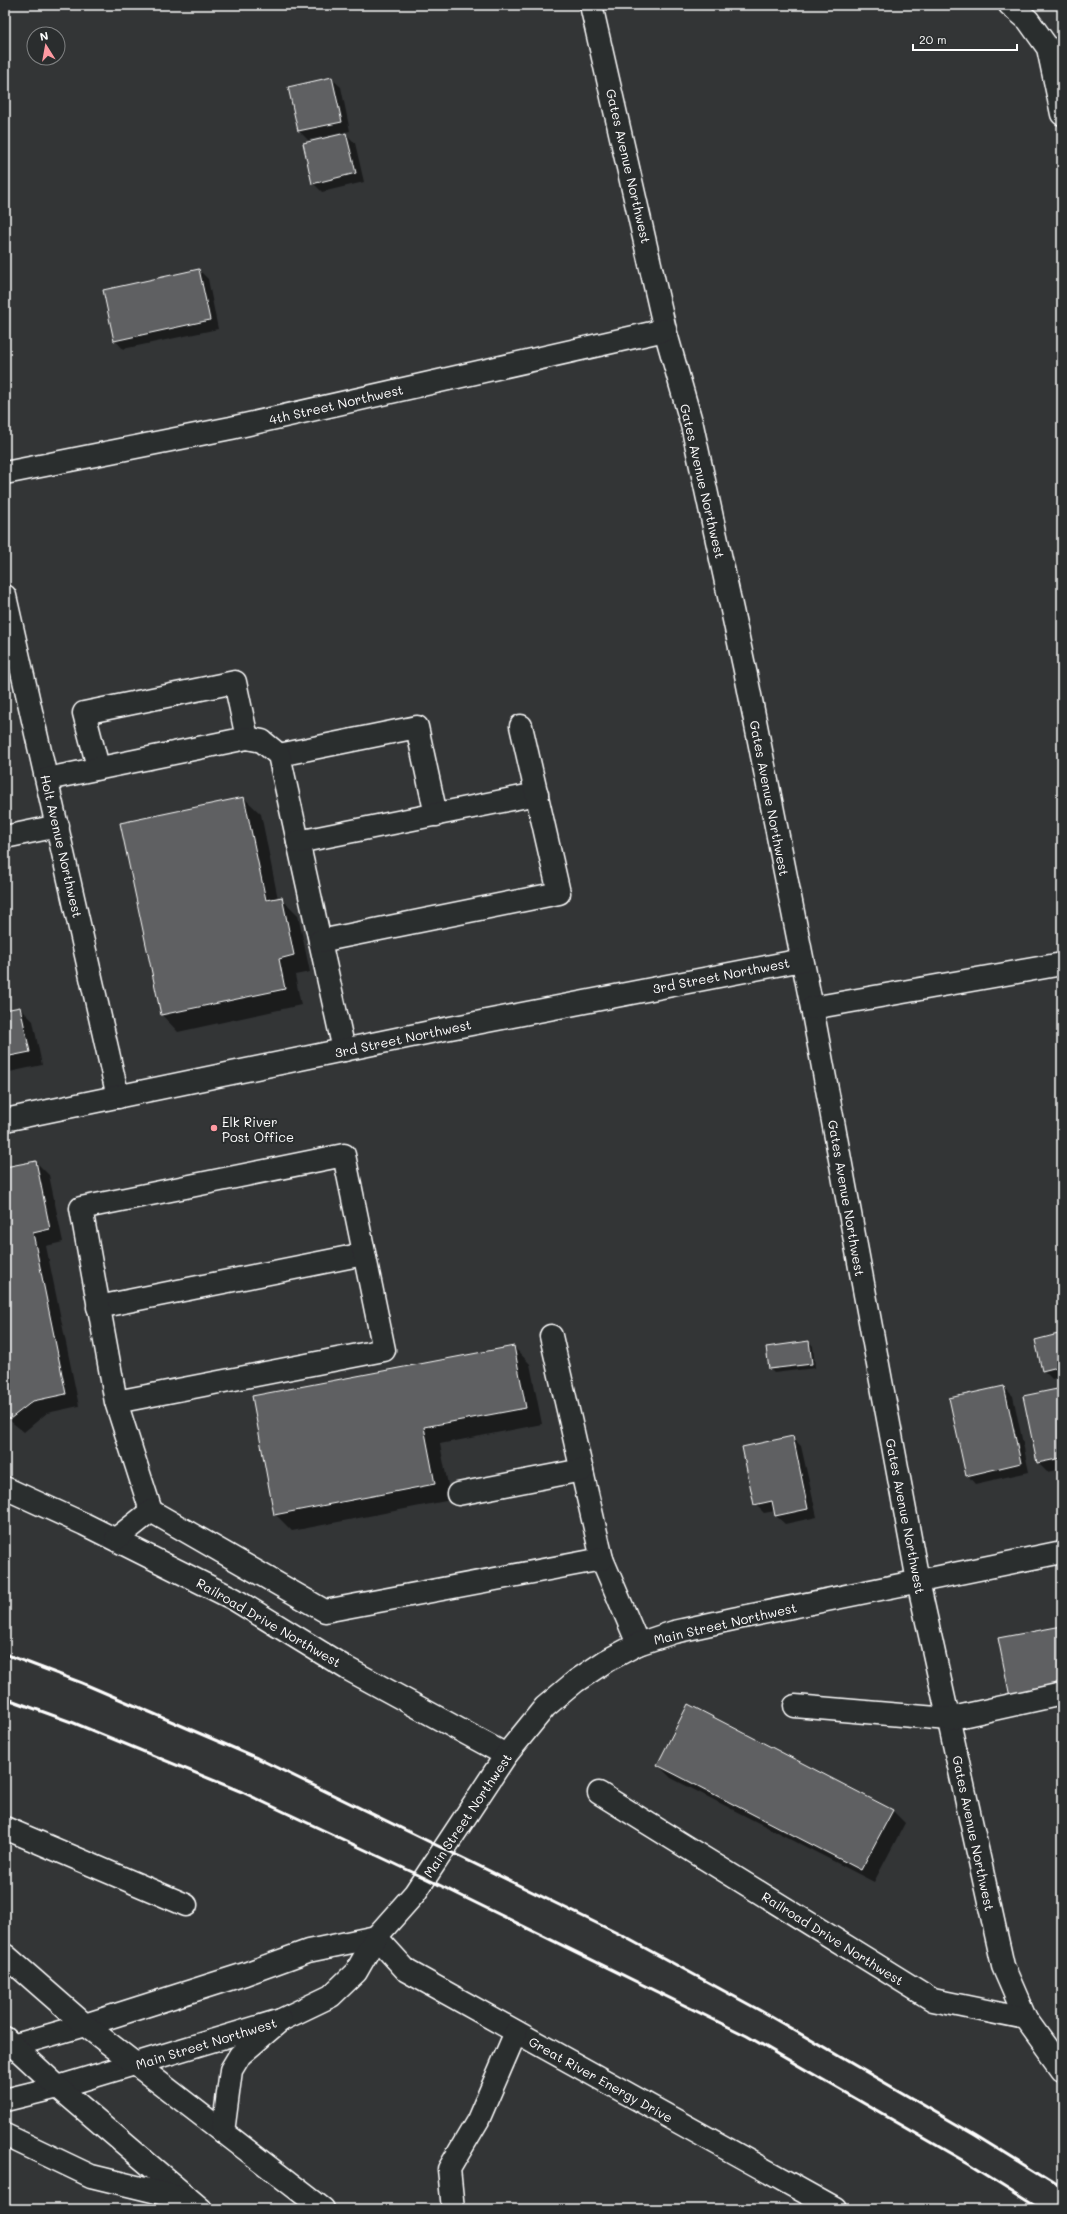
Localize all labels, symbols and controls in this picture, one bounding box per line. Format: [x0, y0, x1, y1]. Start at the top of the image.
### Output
north arrow [26, 26, 66, 66]
scale bar [913, 26, 1017, 52]
text: N [38, 28, 50, 44]
text: 20 m [919, 31, 947, 47]
street label: Gates Avenue Northwest [603, 87, 655, 245]
street label: 4th Street Northwest [267, 380, 405, 428]
street label: Gates Avenue Northwest [677, 402, 729, 560]
street label: Gates Avenue Northwest [747, 719, 793, 878]
street label: Holt Avenue Northwest [37, 773, 87, 919]
street label: 3rd Street Northwest [651, 953, 791, 997]
street label: 3rd Street Northwest [333, 1015, 473, 1061]
place label: Elk River Post Office [222, 1113, 294, 1145]
street label: Gates Avenue Northwest [825, 1119, 869, 1278]
marker: Elk River Post Office [209, 1123, 219, 1133]
street label: Gates Avenue Northwest [883, 1437, 929, 1596]
street label: Railroad Drive Northwest [194, 1574, 344, 1670]
street label: Main Street Northwest [652, 1598, 798, 1648]
street label: Main Street Northwest [419, 1749, 515, 1880]
street label: Gates Avenue Northwest [949, 1754, 999, 1912]
street label: Railroad Drive Northwest [759, 1887, 907, 1989]
street label: Main Street Northwest [134, 2013, 279, 2073]
street label: Great River Energy Drive [526, 2032, 676, 2126]

